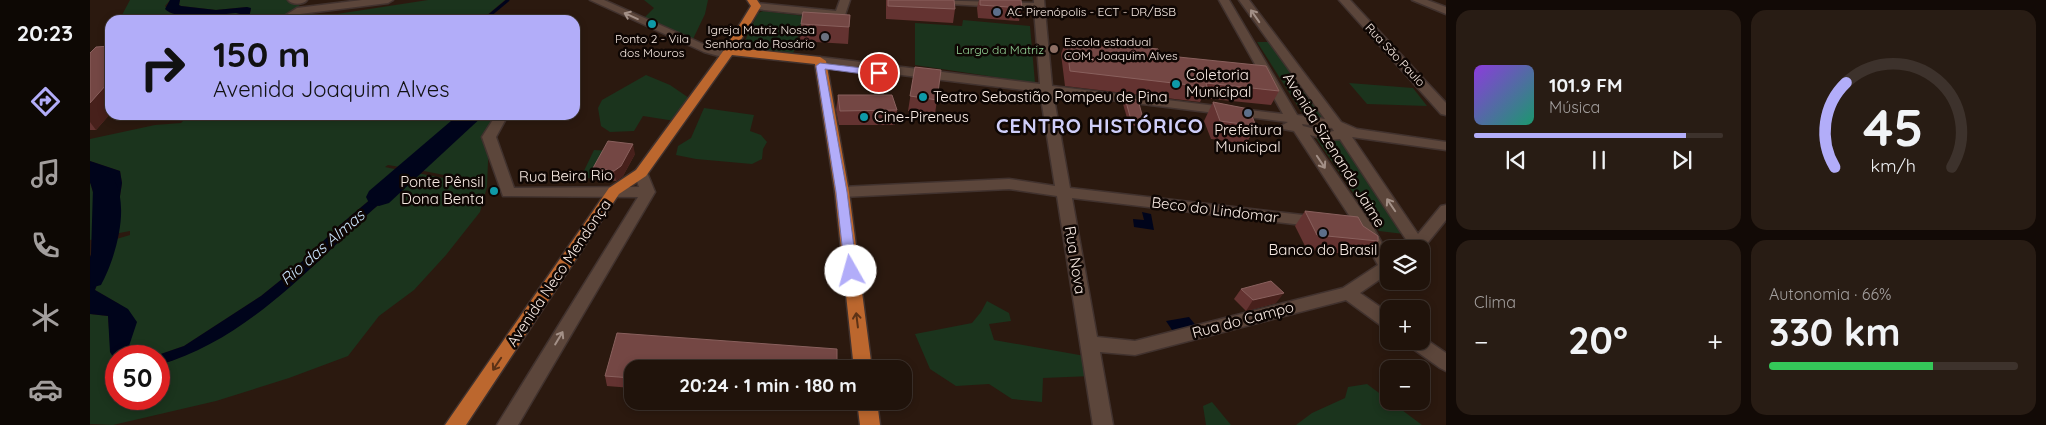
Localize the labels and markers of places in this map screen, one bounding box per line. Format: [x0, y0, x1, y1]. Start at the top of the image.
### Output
place label: AC Pirenópolis - ECT - DR/BSB [1007, 4, 1176, 19]
marker: AC Pirenópolis - ECT - DR/BSB [991, 6, 1003, 18]
marker: Ponto 2 - Vila dos Mouros [646, 18, 658, 30]
place label: Igreja Matriz Nossa Senhora do Rosário [705, 22, 815, 51]
place label: Ponto 2 - Vila dos Mouros [615, 31, 689, 60]
marker: Igreja Matriz Nossa Senhora do Rosário [819, 31, 831, 43]
place label: Escola estadual COM. Joaquim Alves [1064, 34, 1178, 63]
marker: Escola estadual COM. Joaquim Alves [1048, 43, 1060, 55]
pin [858, 52, 900, 94]
place label: Coletoria Municipal [1186, 65, 1251, 101]
marker: Coletoria Municipal [1170, 78, 1182, 90]
place label: Teatro Sebastião Pompeu de Pina [933, 87, 1168, 106]
marker: Teatro Sebastião Pompeu de Pina [917, 91, 929, 103]
place label: Cine-Pireneus [874, 107, 969, 126]
marker: Prefeitura Municipal [1242, 107, 1254, 119]
marker: Cine-Pireneus [858, 111, 870, 123]
place label: Prefeitura Municipal [1214, 120, 1282, 156]
place label: Ponte Pênsil Dona Benta [400, 172, 484, 208]
marker: Ponte Pênsil Dona Benta [488, 185, 500, 197]
marker: Banco do Brasil [1317, 227, 1329, 239]
place label: Banco do Brasil [1269, 240, 1377, 259]

